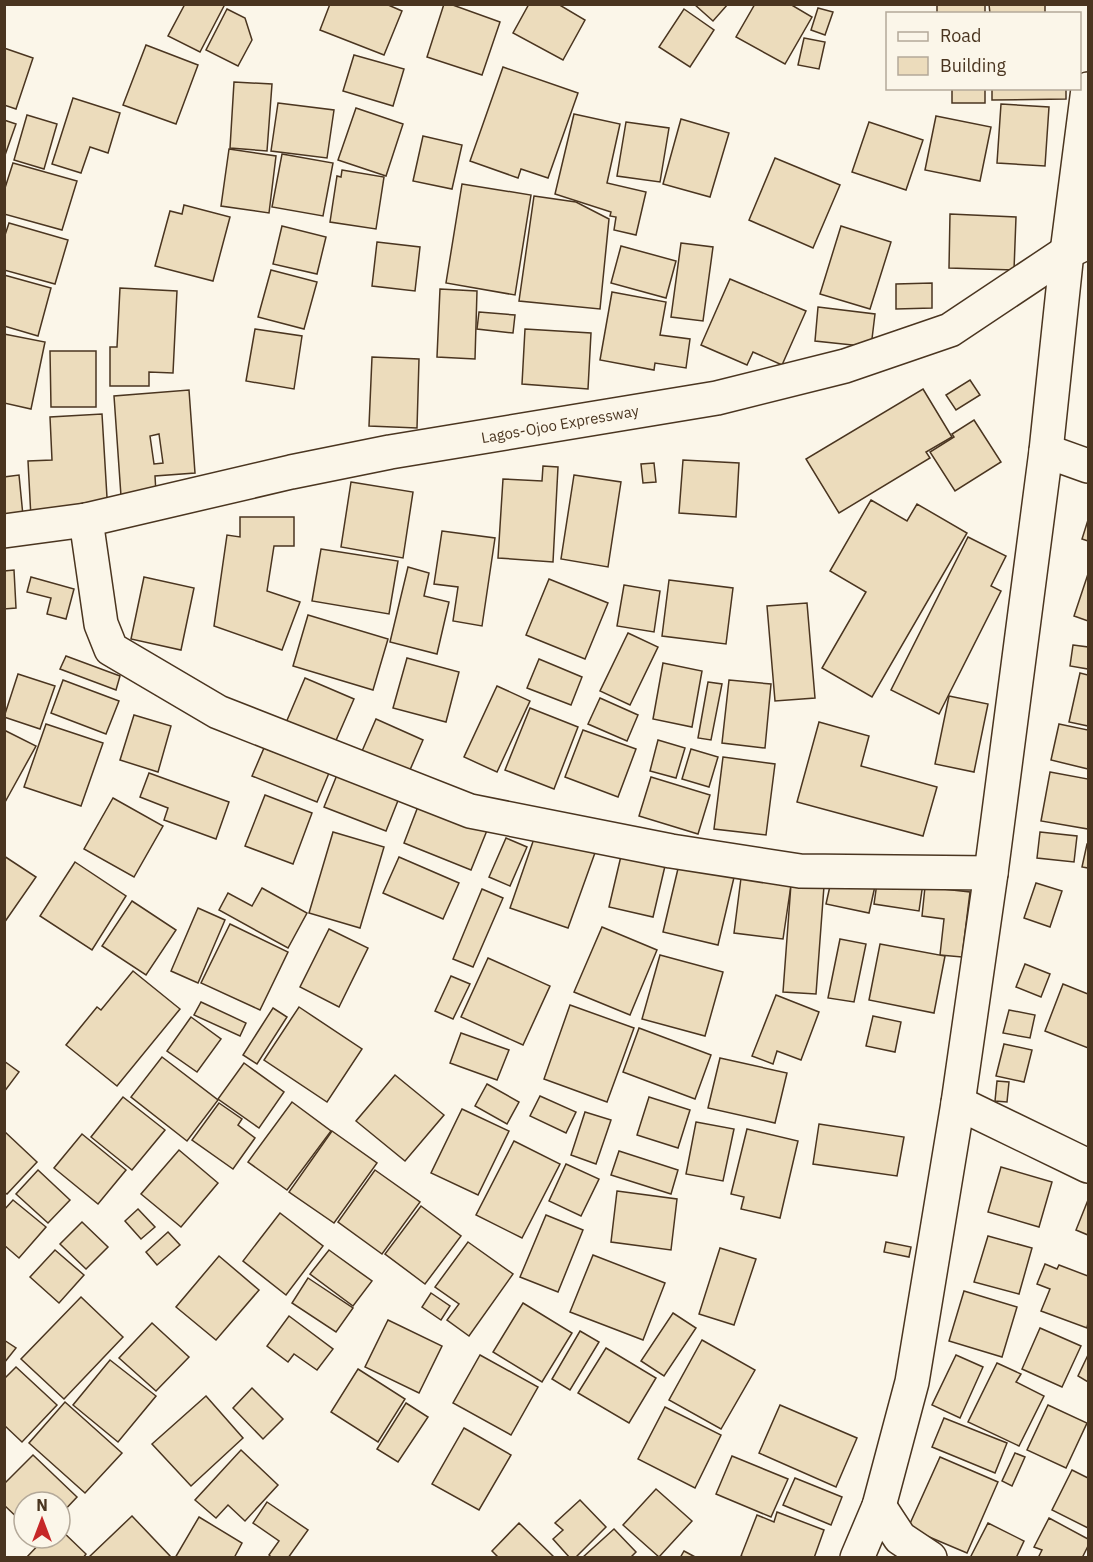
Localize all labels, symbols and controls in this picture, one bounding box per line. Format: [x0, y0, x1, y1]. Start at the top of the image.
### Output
legend [886, 12, 1081, 90]
text: Road [940, 24, 981, 47]
text: Building [940, 54, 1007, 77]
street label: Lagos-Ojoo Expressway [480, 401, 641, 447]
north arrow [12, 1490, 72, 1550]
text: N [36, 1495, 48, 1515]

